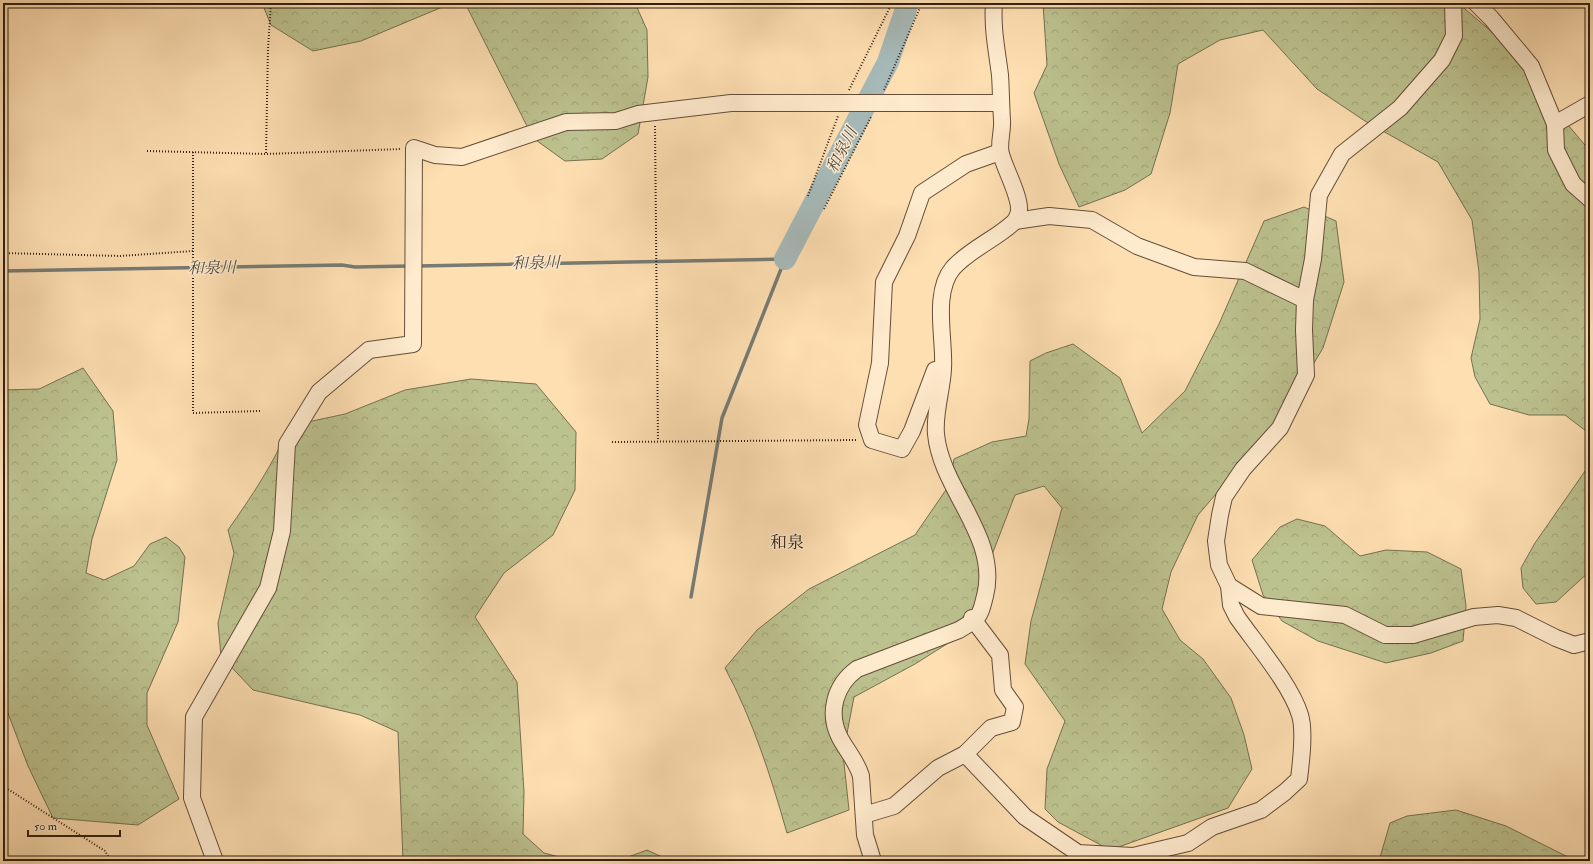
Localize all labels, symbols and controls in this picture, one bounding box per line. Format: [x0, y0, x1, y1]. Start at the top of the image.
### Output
water label: 和泉川 [822, 122, 863, 176]
water label: 和泉川 [512, 253, 562, 273]
water label: 和泉川 [188, 258, 238, 278]
district label: 和泉 [770, 532, 804, 553]
scale bar [28, 812, 120, 838]
text: 50 m [34, 819, 58, 834]

